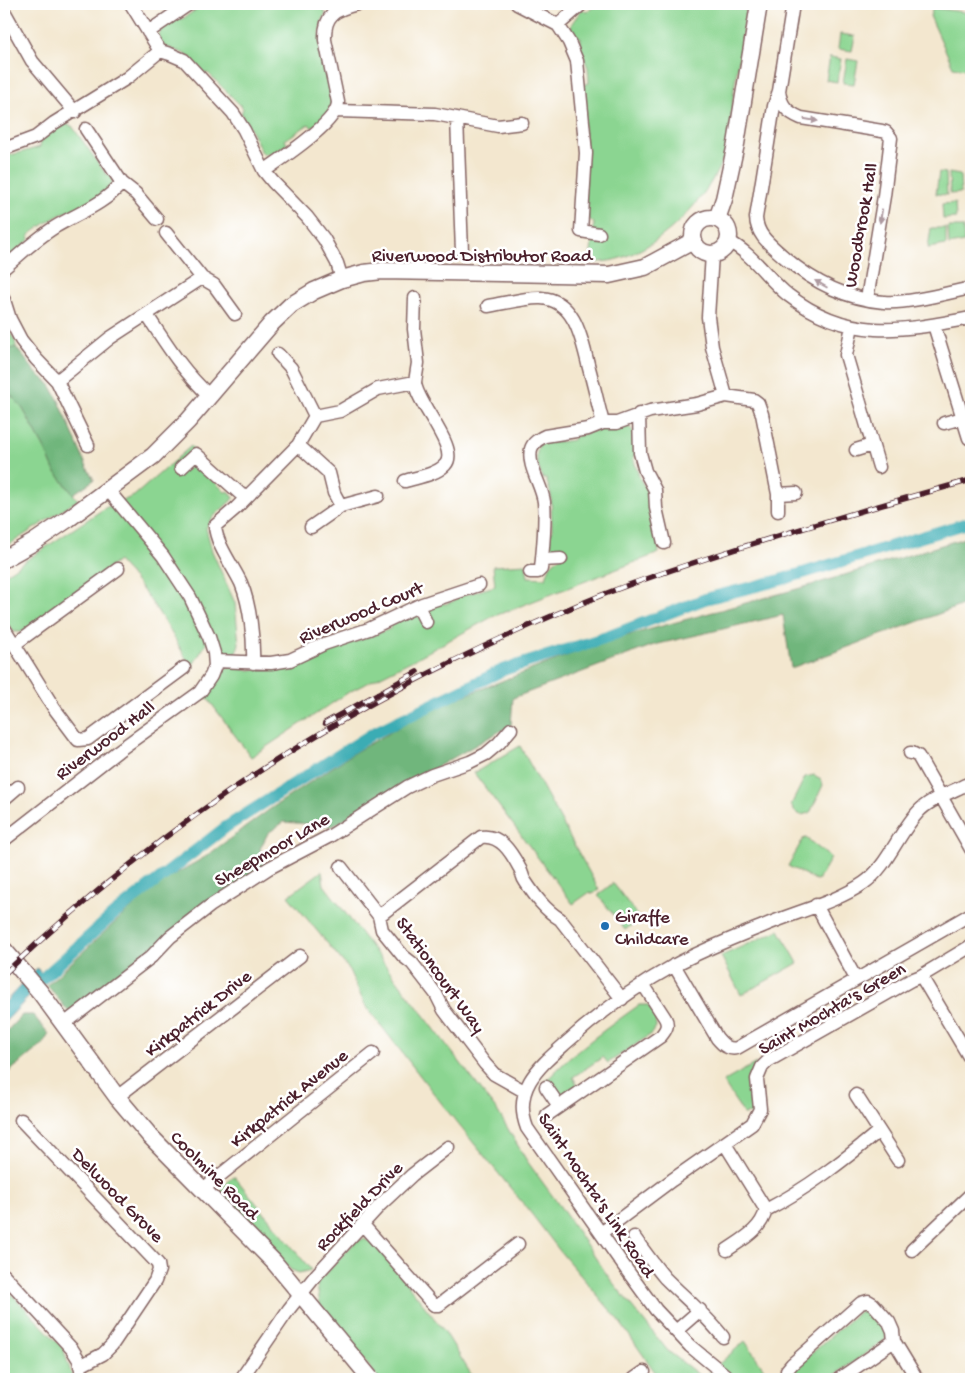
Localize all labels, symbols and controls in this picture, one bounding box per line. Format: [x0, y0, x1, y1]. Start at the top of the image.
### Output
one-way arrow [804, 116, 820, 124]
street label: Woodbrook Hall [840, 161, 885, 290]
one-way arrow [876, 208, 884, 224]
street label: Riverwood Distributor Road [372, 246, 594, 269]
one-way arrow [814, 279, 827, 288]
street label: Riverwood Court [296, 577, 429, 651]
street label: Riverwood Hall [52, 697, 160, 787]
street label: Sheepmoor Lane [211, 809, 334, 893]
place label: Giraffe Childcare [615, 907, 689, 952]
street label: Stationcourt Way [389, 913, 489, 1039]
marker: Giraffe Childcare [599, 920, 611, 932]
street label: Saint Mochta's Green [755, 958, 911, 1062]
street label: Kirkpatrick Drive [141, 966, 257, 1064]
street label: Kirkpatrick Avenue [227, 1045, 354, 1154]
street label: Saint Mochta's Link Road [531, 1109, 660, 1284]
street label: Coolmine Road [164, 1127, 264, 1227]
street label: Delwood Grove [64, 1143, 168, 1249]
street label: Rockfield Drive [312, 1158, 409, 1257]

